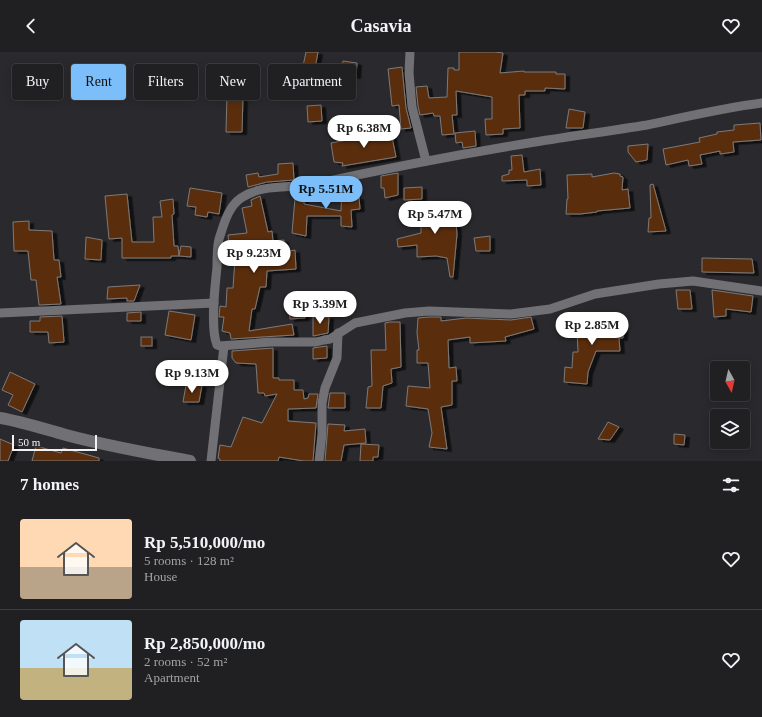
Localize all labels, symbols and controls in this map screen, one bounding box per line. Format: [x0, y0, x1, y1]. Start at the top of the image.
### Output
icon: back [20, 15, 42, 37]
icon: heart [720, 15, 742, 37]
text: Casavia [350, 16, 412, 36]
chip: Buy [12, 64, 63, 100]
chip: Rent [71, 64, 126, 100]
chip: Filters [134, 64, 198, 100]
chip: New [206, 64, 260, 100]
chip: Apartment [268, 64, 356, 100]
pin: Rp 6.38M [323, 115, 405, 149]
text: Rp 6.38M [337, 120, 391, 135]
pin: Rp 5.51M [285, 176, 367, 210]
text: Rp 5.51M [299, 181, 353, 196]
pin: Rp 5.47M [394, 201, 476, 235]
text: Rp 5.47M [408, 206, 462, 221]
pin: Rp 9.23M [213, 240, 295, 274]
text: Rp 9.23M [227, 245, 281, 260]
pin: Rp 3.39M [279, 291, 361, 325]
text: Rp 3.39M [293, 296, 347, 311]
pin: Rp 2.85M [551, 312, 633, 346]
text: Rp 2.85M [565, 317, 619, 332]
pin: Rp 9.13M [151, 360, 233, 394]
north arrow [710, 361, 750, 401]
map controls [710, 361, 750, 449]
text: Rp 9.13M [165, 365, 219, 380]
button: layers [710, 409, 750, 449]
scale bar [12, 433, 97, 452]
text: 50 m [18, 436, 40, 448]
icon: filters [720, 474, 742, 496]
text: 7 homes [20, 475, 79, 494]
text: Rp 5,510,000/mo [144, 533, 265, 552]
icon: home [52, 535, 100, 583]
icon: heart [720, 548, 742, 570]
text: 5 rooms · 128 m² [144, 553, 234, 568]
text: House [144, 569, 177, 584]
text: Rp 2,850,000/mo [144, 634, 265, 653]
icon: home [52, 636, 100, 684]
icon: heart [720, 649, 742, 671]
text: 2 rooms · 52 m² [144, 654, 227, 669]
text: Apartment [144, 670, 200, 685]

